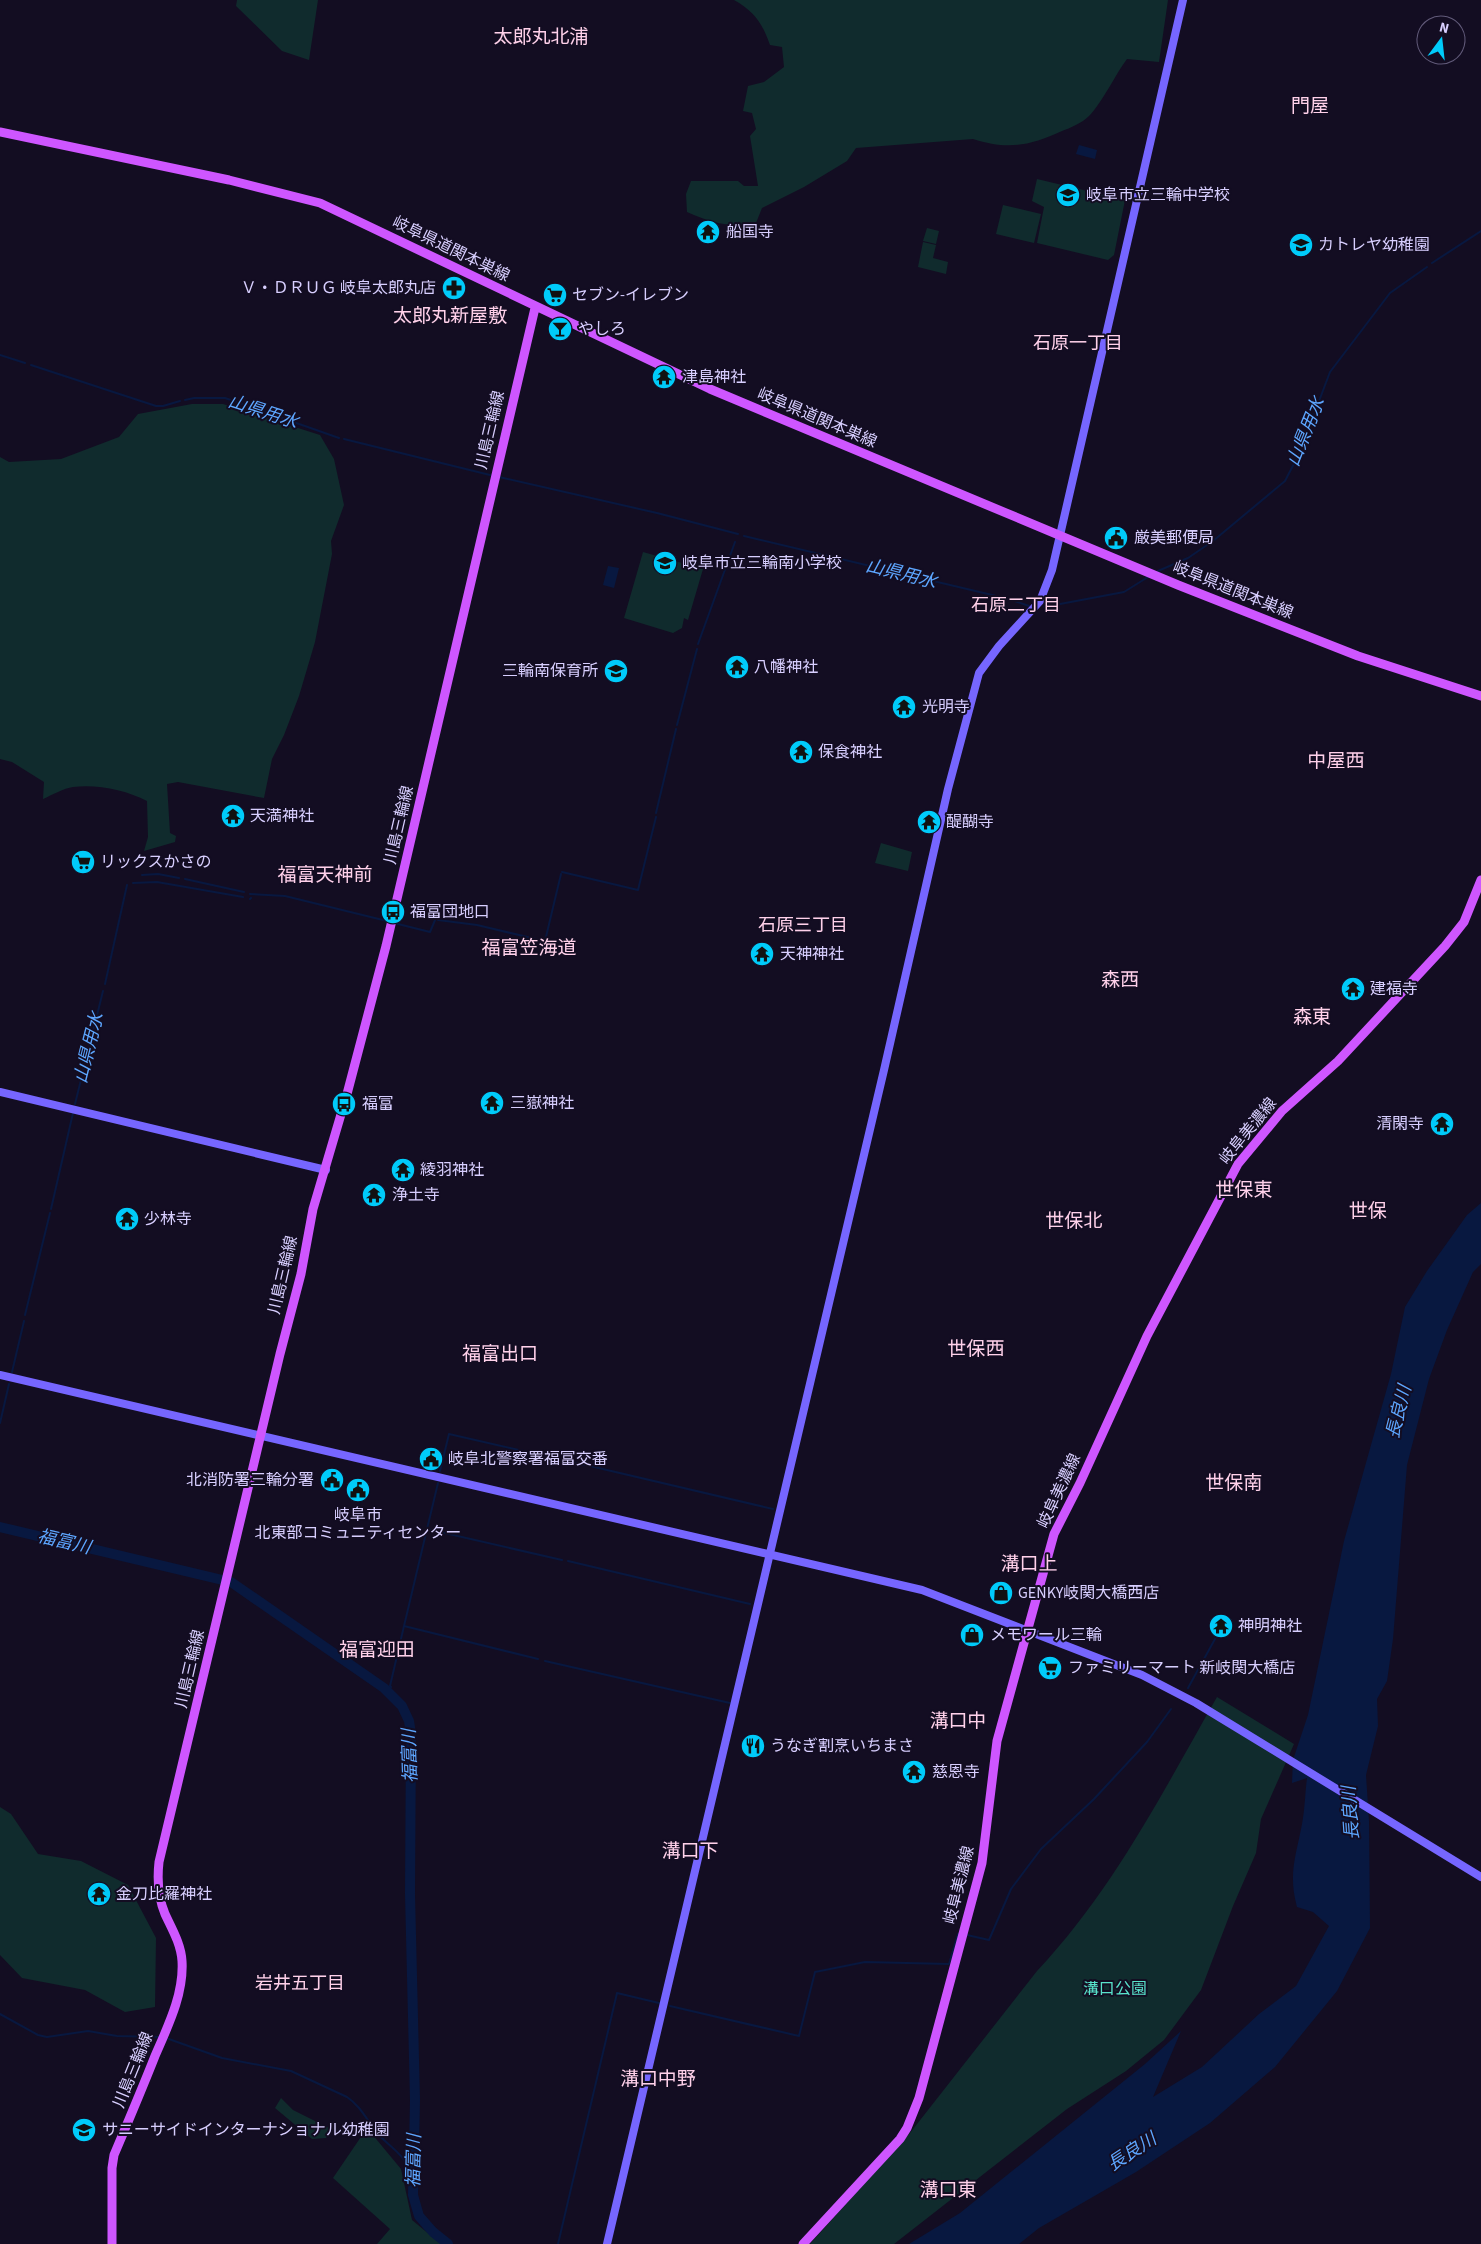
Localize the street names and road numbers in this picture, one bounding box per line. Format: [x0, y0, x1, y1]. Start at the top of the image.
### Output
street label: 岐阜県道関本巣線 [389, 211, 513, 287]
street label: 岐阜県道関本巣線 [754, 383, 880, 453]
street label: 川島三輪線 [470, 389, 510, 471]
street label: 岐阜県道関本巣線 [1170, 556, 1296, 624]
street label: 川島三輪線 [379, 784, 419, 866]
street label: 岐阜美濃線 [1214, 1093, 1282, 1169]
street label: 川島三輪線 [263, 1234, 303, 1316]
street label: 岐阜美濃線 [1032, 1450, 1086, 1532]
street label: 川島三輪線 [170, 1628, 210, 1710]
street label: 岐阜美濃線 [939, 1844, 979, 1926]
street label: 川島三輪線 [108, 2029, 158, 2111]

